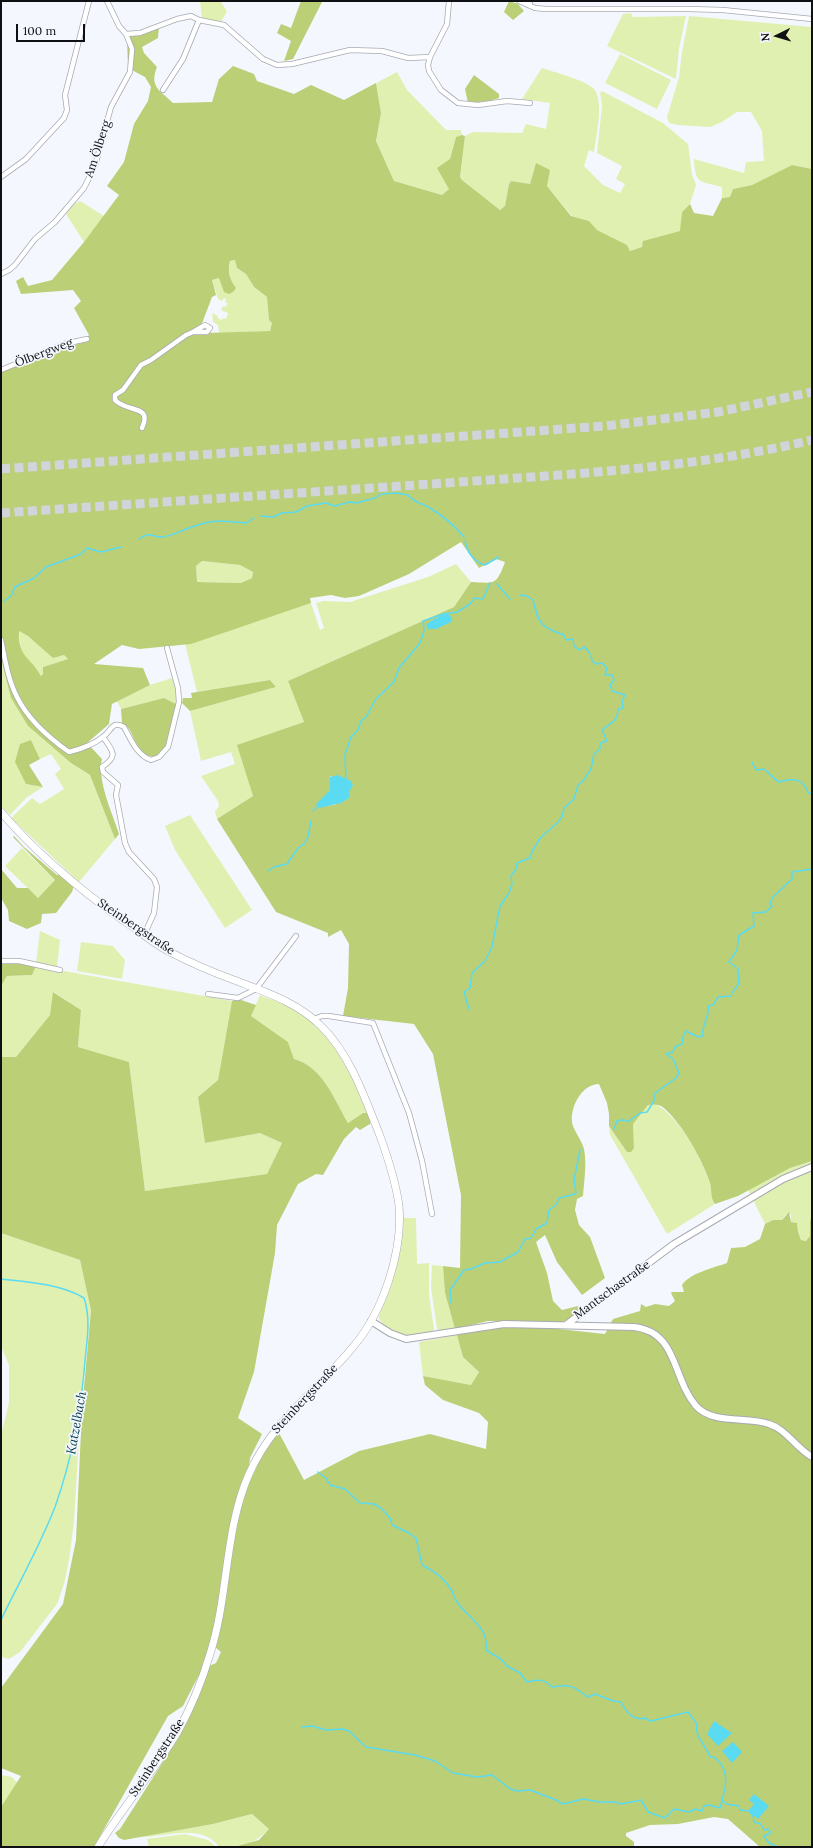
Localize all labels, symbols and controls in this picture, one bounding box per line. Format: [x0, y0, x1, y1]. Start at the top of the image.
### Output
scale bar [18, 16, 87, 42]
north arrow [757, 16, 797, 56]
text: 100 m [23, 23, 56, 38]
text: N [758, 32, 772, 42]
street label: Am Ölberg [82, 119, 114, 179]
street label: Ölbergweg [13, 335, 75, 371]
street label: Steinbergstraße [95, 896, 177, 958]
street label: Mantschastraße [571, 1258, 653, 1322]
street label: Steinbergstraße [269, 1361, 341, 1437]
water label: Katzelbach [64, 1390, 90, 1456]
street label: Steinbergstraße [126, 1716, 188, 1800]

